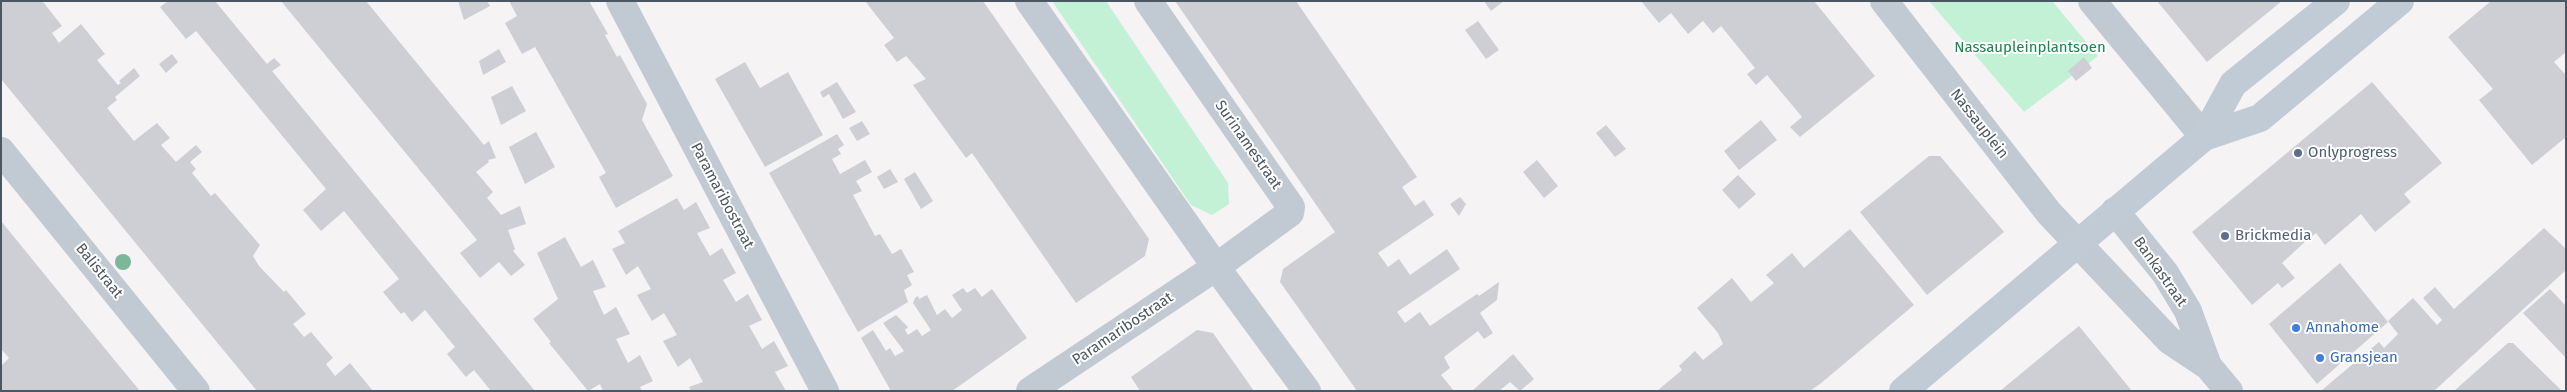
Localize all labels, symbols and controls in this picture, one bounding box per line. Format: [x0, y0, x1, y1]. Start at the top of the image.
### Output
park label: Nassaupleinplantsoen [1954, 39, 2106, 57]
street label: Nassauplein [1946, 86, 2012, 162]
street label: Surinamestraat [1211, 97, 1285, 193]
street label: Paramaribostraat [686, 140, 758, 252]
place label: Onlyprogress [2308, 144, 2397, 162]
marker: Onlyprogress [2292, 147, 2304, 159]
place label: Brickmedia [2235, 227, 2311, 245]
marker: Brickmedia [2219, 230, 2231, 242]
street label: Bankastraat [2129, 234, 2191, 310]
street label: Balistraat [72, 240, 126, 302]
street label: Paramaribostraat [1069, 289, 1177, 369]
place label: Annahome [2306, 319, 2379, 337]
marker: Annahome [2290, 322, 2302, 334]
place label: Gransjean [2330, 349, 2398, 367]
marker: Gransjean [2314, 352, 2326, 364]

